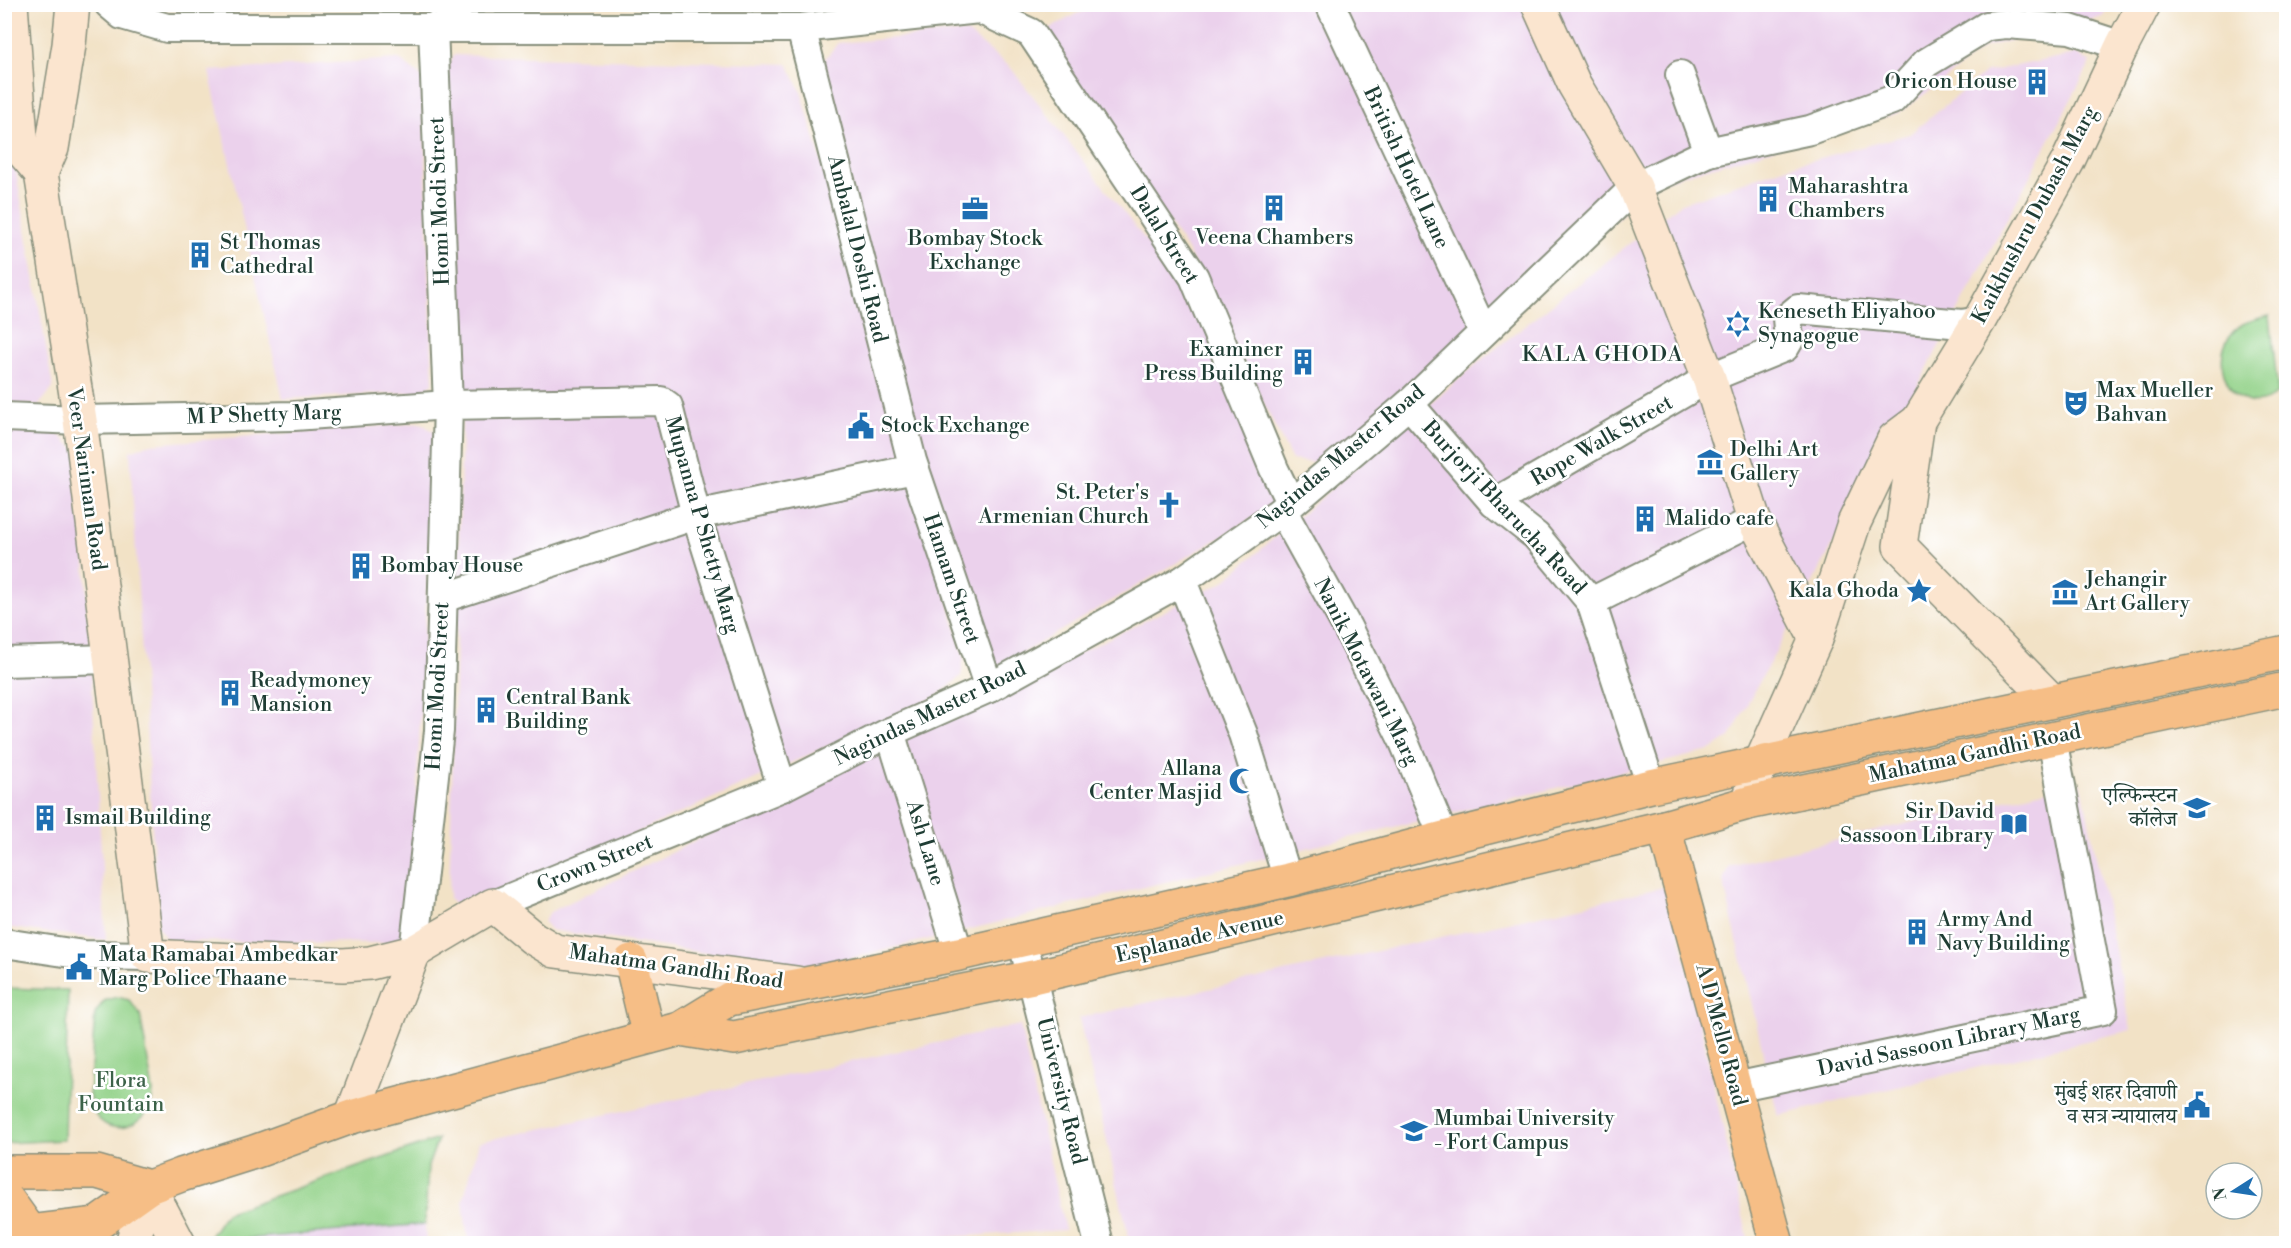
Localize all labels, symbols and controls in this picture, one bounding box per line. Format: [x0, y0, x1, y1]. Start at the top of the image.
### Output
building icon: Oricon House [2022, 67, 2052, 97]
place label: Oricon House [1885, 69, 2017, 95]
street label: British Hotel Lane [1357, 82, 1455, 253]
street label: Kaikhushru Dubash Marg [1967, 102, 2104, 328]
street label: Homi Modi Street [424, 116, 456, 286]
street label: Ambalal Doshi Road [821, 151, 893, 346]
place label: Maharashtra Chambers [1788, 174, 1909, 224]
street label: Dalal Street [1123, 181, 1205, 290]
building icon: Maharashtra Chambers [1753, 184, 1783, 214]
building icon: Veena Chambers [1259, 193, 1289, 223]
office icon: Bombay Stock Exchange [960, 194, 990, 224]
place label: Veena Chambers [1194, 225, 1353, 251]
place label: Bombay Stock Exchange [907, 226, 1043, 276]
place label: St Thomas Cathedral [220, 230, 321, 280]
building icon: St Thomas Cathedral [185, 240, 215, 270]
place label: Keneseth Eliyahoo Synagogue [1758, 299, 1936, 349]
synagogue icon: Keneseth Eliyahoo Synagogue [1723, 309, 1753, 339]
place label: Examiner Press Building [1144, 337, 1283, 387]
district label: KALA GHODA [1522, 341, 1684, 368]
building icon: Examiner Press Building [1288, 347, 1318, 377]
place label: Max Mueller Bahvan [2095, 378, 2213, 428]
street label: Nagindas Master Road [1252, 379, 1430, 535]
street label: Veer Nariman Road [60, 385, 112, 572]
theatre icon: Max Mueller Bahvan [2061, 388, 2091, 418]
street label: Rope Walk Street [1526, 389, 1678, 492]
street label: M P Shetty Marg [186, 399, 342, 431]
public building icon: Stock Exchange [846, 411, 876, 441]
street label: Mupanna P Shetty Marg [658, 413, 746, 637]
place label: Stock Exchange [881, 413, 1030, 439]
street label: Burjorji Bharucha Road [1416, 415, 1592, 601]
place label: Delhi Art Gallery [1730, 437, 1819, 487]
museum icon: Delhi Art Gallery [1695, 447, 1725, 477]
place label: St. Peter's Armenian Church [978, 480, 1149, 530]
church icon: St. Peter's Armenian Church [1154, 490, 1184, 520]
building icon: Malido cafe [1630, 504, 1660, 534]
place label: Malido cafe [1665, 506, 1774, 532]
street label: Hamam Street [917, 510, 986, 648]
building icon: Bombay House [346, 551, 376, 581]
place label: Bombay House [380, 553, 523, 579]
place label: Jehangir Art Gallery [2084, 567, 2191, 617]
street label: Nanik Motawani Marg [1307, 574, 1425, 770]
place icon: Kala Ghoda [1904, 576, 1934, 606]
museum icon: Jehangir Art Gallery [2050, 577, 2080, 607]
place label: Kala Ghoda [1789, 578, 1899, 604]
street label: Homi Modi Street [421, 600, 455, 771]
street label: Nagindas Master Road [830, 656, 1031, 772]
place label: Readymoney Mansion [250, 668, 372, 718]
building icon: Readymoney Mansion [215, 678, 245, 708]
place label: Central Bank Building [505, 685, 631, 735]
building icon: Central Bank Building [471, 695, 501, 725]
street label: Mahatma Gandhi Road [1867, 719, 2083, 789]
place label: Allana Center Masjid [1089, 756, 1222, 806]
mosque icon: Allana Center Masjid [1227, 766, 1257, 796]
place label: एल्फिन्स्टन कॉलेज [2101, 783, 2178, 833]
school or university icon: एल्फिन्स्टन कॉलेज [2182, 793, 2212, 823]
street label: Ash Lane [899, 796, 950, 889]
place label: Sir David Sassoon Library [1840, 799, 1995, 849]
building icon: Ismail Building [30, 803, 60, 833]
place label: Ismail Building [65, 805, 211, 831]
library icon: Sir David Sassoon Library [1999, 809, 2029, 839]
street label: Crown Street [533, 829, 657, 899]
street label: Esplanade Avenue [1113, 905, 1287, 969]
place label: Army And Navy Building [1936, 907, 2070, 957]
building icon: Army And Navy Building [1902, 917, 1932, 947]
street label: Mahatma Gandhi Road [567, 939, 785, 995]
place label: Mata Ramabai Ambedkar Marg Police Thaane [99, 942, 338, 992]
public building icon: Mata Ramabai Ambedkar Marg Police Thaane [64, 952, 94, 982]
street label: A D'Mello Road [1689, 960, 1752, 1109]
street label: David Sassoon Library Marg [1815, 1001, 2083, 1083]
street label: University Road [1030, 1015, 1092, 1167]
park label: Flora Fountain [78, 1068, 165, 1118]
place label: मुंबई शहर दिवाणी व सत्र न्यायालय [2054, 1080, 2178, 1130]
public building icon: मुंबई शहर दिवाणी व सत्र न्यायालय [2182, 1090, 2212, 1120]
place label: Mumbai University - Fort Campus [1434, 1106, 1615, 1156]
school or university icon: Mumbai University - Fort Campus [1399, 1116, 1429, 1146]
north arrow [2204, 1161, 2264, 1221]
text: N [2209, 1185, 2231, 1202]

